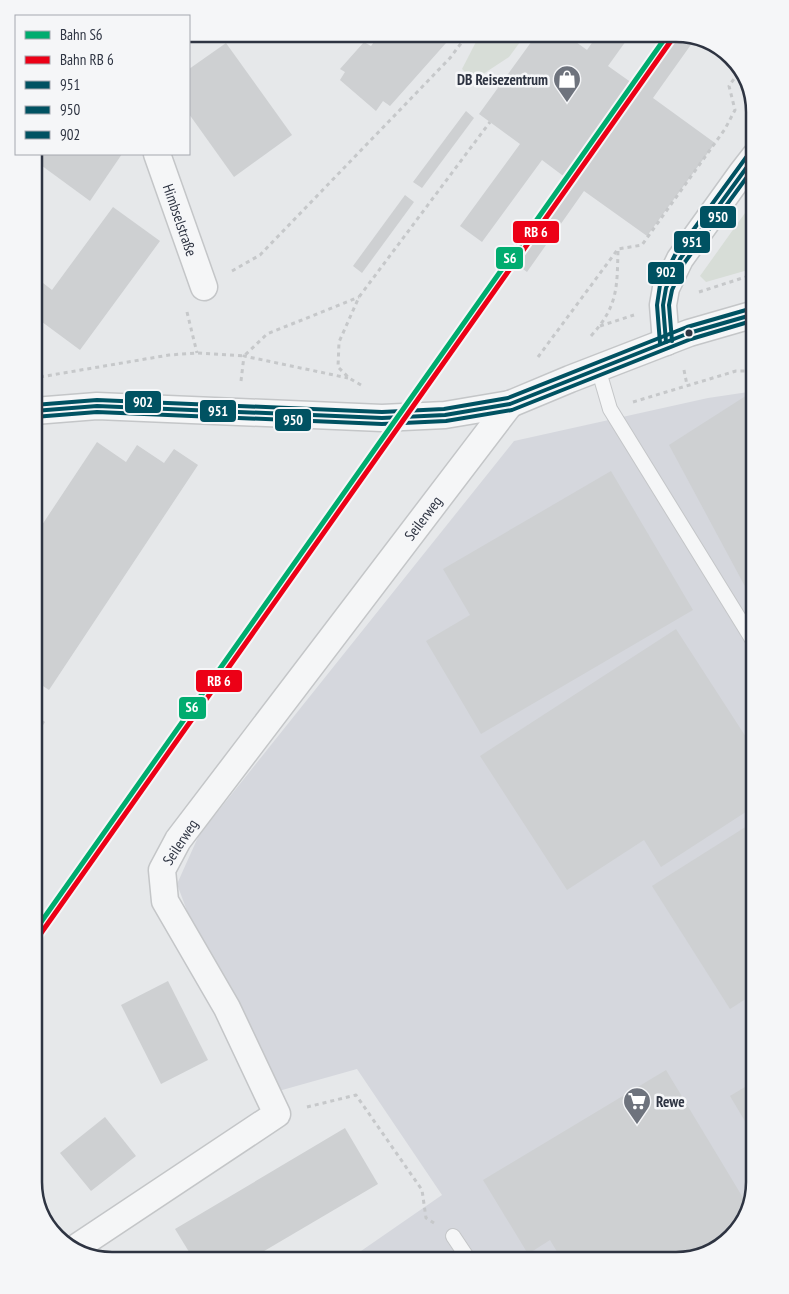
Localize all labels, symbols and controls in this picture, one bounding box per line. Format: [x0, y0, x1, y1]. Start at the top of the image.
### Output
legend [15, 15, 190, 155]
text: Bahn S6 [60, 25, 103, 44]
text: Bahn RB 6 [60, 50, 114, 69]
shop icon: DB Reisezentrum [552, 64, 582, 103]
place label: DB Reisezentrum [457, 70, 548, 89]
text: 951 [60, 75, 80, 94]
text: 950 [60, 100, 81, 119]
text: 902 [60, 125, 80, 144]
street label: Himbselstraße [159, 181, 201, 259]
line badge: 950 [699, 205, 737, 229]
text: 950 [708, 208, 728, 226]
line badge: RB 6 [512, 220, 560, 244]
text: RB 6 [524, 223, 548, 241]
line badge: 951 [673, 230, 711, 254]
text: 951 [682, 233, 702, 251]
line badge: S6 [495, 246, 524, 270]
text: S6 [504, 249, 517, 267]
line badge: 902 [647, 261, 685, 285]
text: 902 [656, 263, 676, 281]
unlabelled marker [684, 328, 694, 338]
line badge: 902 [124, 390, 162, 414]
text: 902 [133, 393, 153, 411]
line badge: 951 [199, 399, 237, 423]
text: 951 [208, 402, 228, 420]
line badge: 950 [274, 408, 312, 432]
text: 950 [283, 411, 303, 429]
street label: Seilerweg [400, 492, 446, 544]
line badge: RB 6 [195, 669, 243, 693]
text: RB 6 [207, 672, 231, 690]
line badge: S6 [178, 696, 207, 720]
text: S6 [186, 698, 199, 716]
street label: Seilerweg [158, 815, 202, 869]
supermarket icon: Rewe [622, 1086, 652, 1125]
place label: Rewe [656, 1092, 685, 1111]

